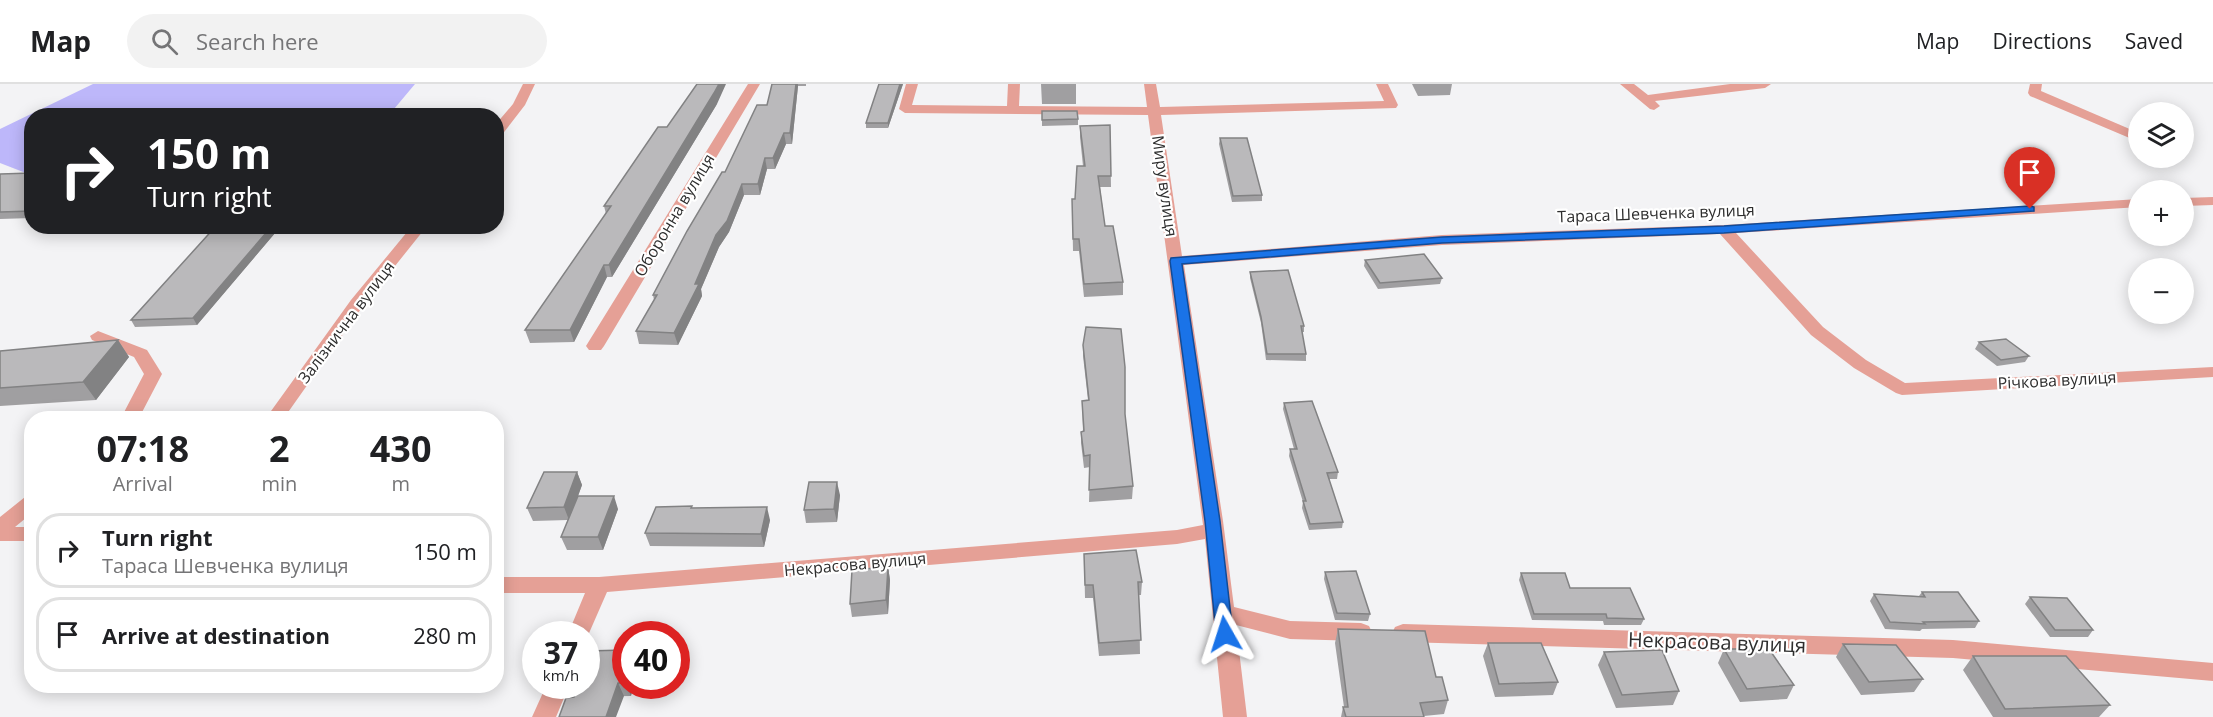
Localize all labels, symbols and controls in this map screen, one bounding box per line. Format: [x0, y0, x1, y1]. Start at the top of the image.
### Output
search box [127, 14, 547, 68]
text: Map [30, 22, 91, 60]
icon: search [148, 25, 181, 58]
text: Search here [196, 26, 319, 56]
text: Map [1916, 27, 1959, 55]
text: Directions [1992, 27, 2092, 55]
text: Saved [2125, 27, 2183, 55]
map controls [2128, 102, 2194, 324]
button: layers [2128, 102, 2194, 168]
text: 150 m [147, 124, 271, 181]
icon: right [48, 132, 126, 210]
street label: Миру вулиця [1147, 134, 1183, 238]
pin [2004, 147, 2055, 209]
street label: Оборонна вулиця [629, 149, 719, 281]
icon: arrive [2013, 156, 2046, 189]
text: Turn right [147, 178, 272, 215]
button: + [2128, 180, 2194, 246]
street label: Тараса Шевченка вулиця [1557, 199, 1755, 227]
street label: Залізнична вулиця [293, 256, 399, 388]
button: − [2128, 258, 2194, 324]
street label: Річкова вулиця [1997, 366, 2117, 394]
text: 07:18 [96, 424, 189, 473]
text: 2 [269, 424, 290, 473]
text: 430 [370, 424, 432, 473]
text: Arrival [113, 470, 173, 497]
text: min [261, 470, 297, 497]
text: m [391, 470, 410, 497]
text: Turn right [102, 522, 213, 552]
icon: right [51, 534, 84, 567]
text: 150 m [413, 536, 477, 566]
street label: Некрасова вулиця [783, 547, 927, 581]
text: Тараса Шевченка вулиця [102, 552, 349, 579]
position arrow [1193, 602, 1257, 666]
icon: arrive [51, 618, 84, 651]
text: Arrive at destination [102, 620, 330, 650]
text: 280 m [413, 620, 477, 650]
speed limit sign: 40 [612, 621, 690, 699]
street label: Некрасова вулиця [1627, 625, 1807, 659]
text: 37 [544, 632, 578, 673]
text: km/h [543, 665, 579, 685]

